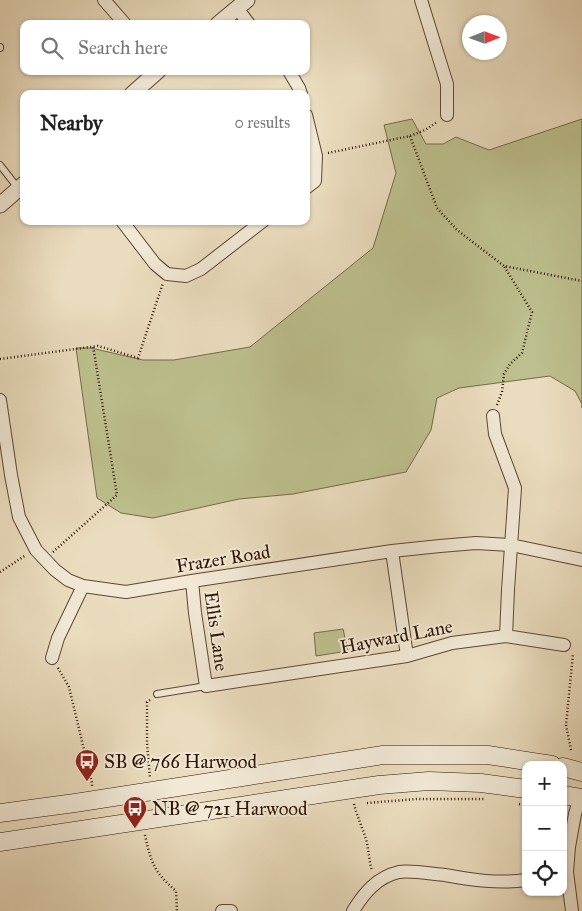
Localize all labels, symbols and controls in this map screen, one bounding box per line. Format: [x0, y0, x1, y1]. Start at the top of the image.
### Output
north arrow [462, 15, 507, 60]
search box [20, 20, 310, 75]
icon: search [38, 34, 66, 62]
text: Search here [78, 36, 168, 59]
text: Nearby [40, 110, 103, 136]
text: 0 results [235, 113, 290, 132]
street label: Frazer Road [174, 540, 273, 577]
street label: Ellis Lane [200, 590, 233, 673]
street label: Hayward Lane [338, 614, 455, 659]
bus stop icon: SB @ 766 Harwood [74, 748, 100, 782]
place label: SB @ 766 Harwood [104, 750, 257, 773]
map controls [522, 761, 567, 896]
button: + [522, 761, 567, 806]
bus stop icon: NB @ 721 Harwood [122, 795, 148, 829]
place label: NB @ 721 Harwood [152, 797, 308, 820]
button: − [522, 806, 567, 851]
button: locate [522, 851, 567, 896]

